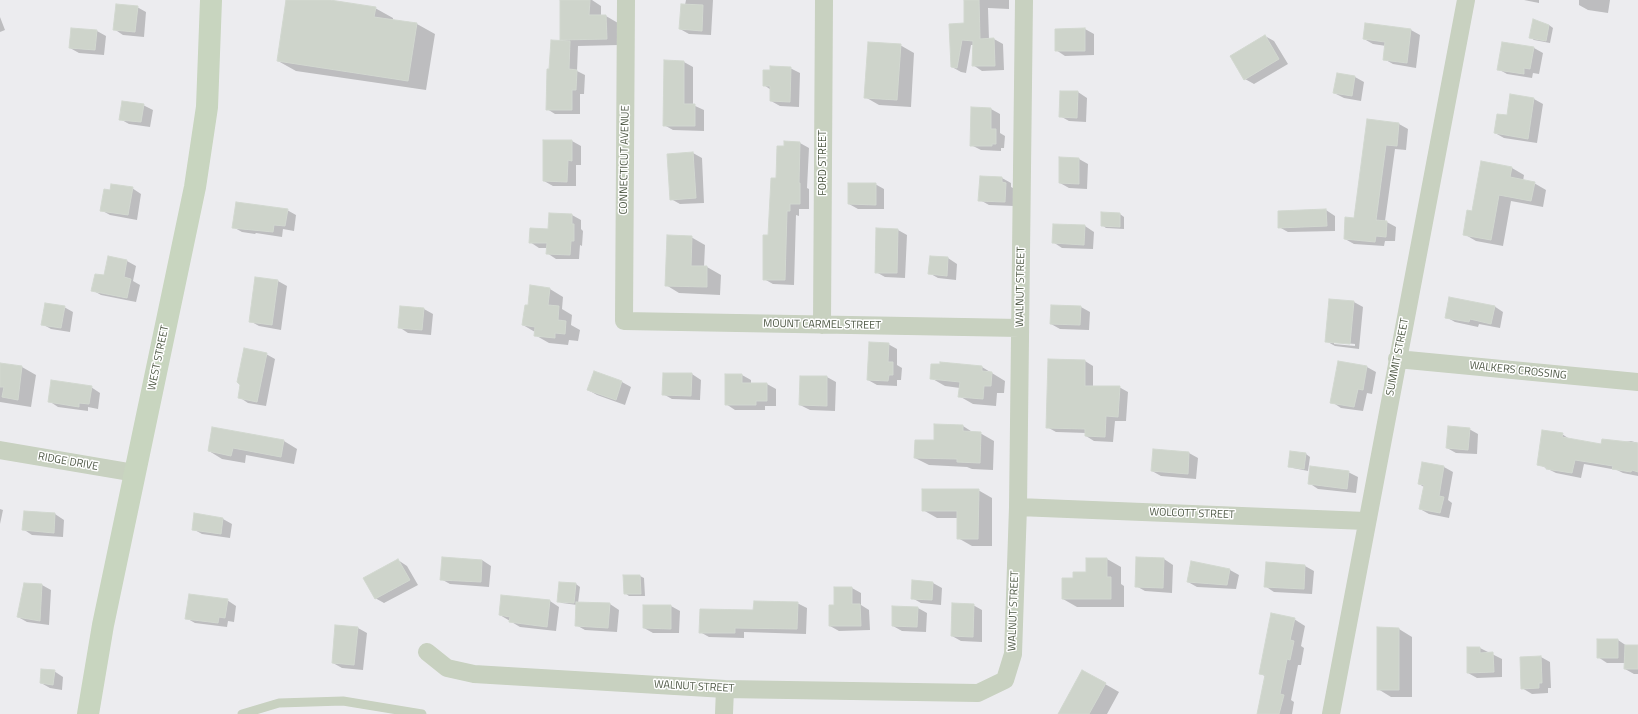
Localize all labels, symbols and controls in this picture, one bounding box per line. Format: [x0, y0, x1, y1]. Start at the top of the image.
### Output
street label: CONNECTICUT AVENUE [617, 105, 633, 215]
street label: FORD STREET [816, 130, 830, 196]
street label: WALNUT STREET [1014, 247, 1028, 327]
street label: MOUNT CARMEL STREET [763, 317, 881, 333]
street label: SUMMIT STREET [1384, 317, 1412, 397]
street label: WEST STREET [146, 324, 172, 392]
street label: WALKERS CROSSING [1469, 359, 1567, 383]
street label: RIDGE DRIVE [37, 450, 99, 474]
street label: WOLCOTT STREET [1149, 506, 1235, 522]
street label: WALNUT STREET [1006, 571, 1022, 651]
street label: WALNUT STREET [653, 678, 735, 696]

